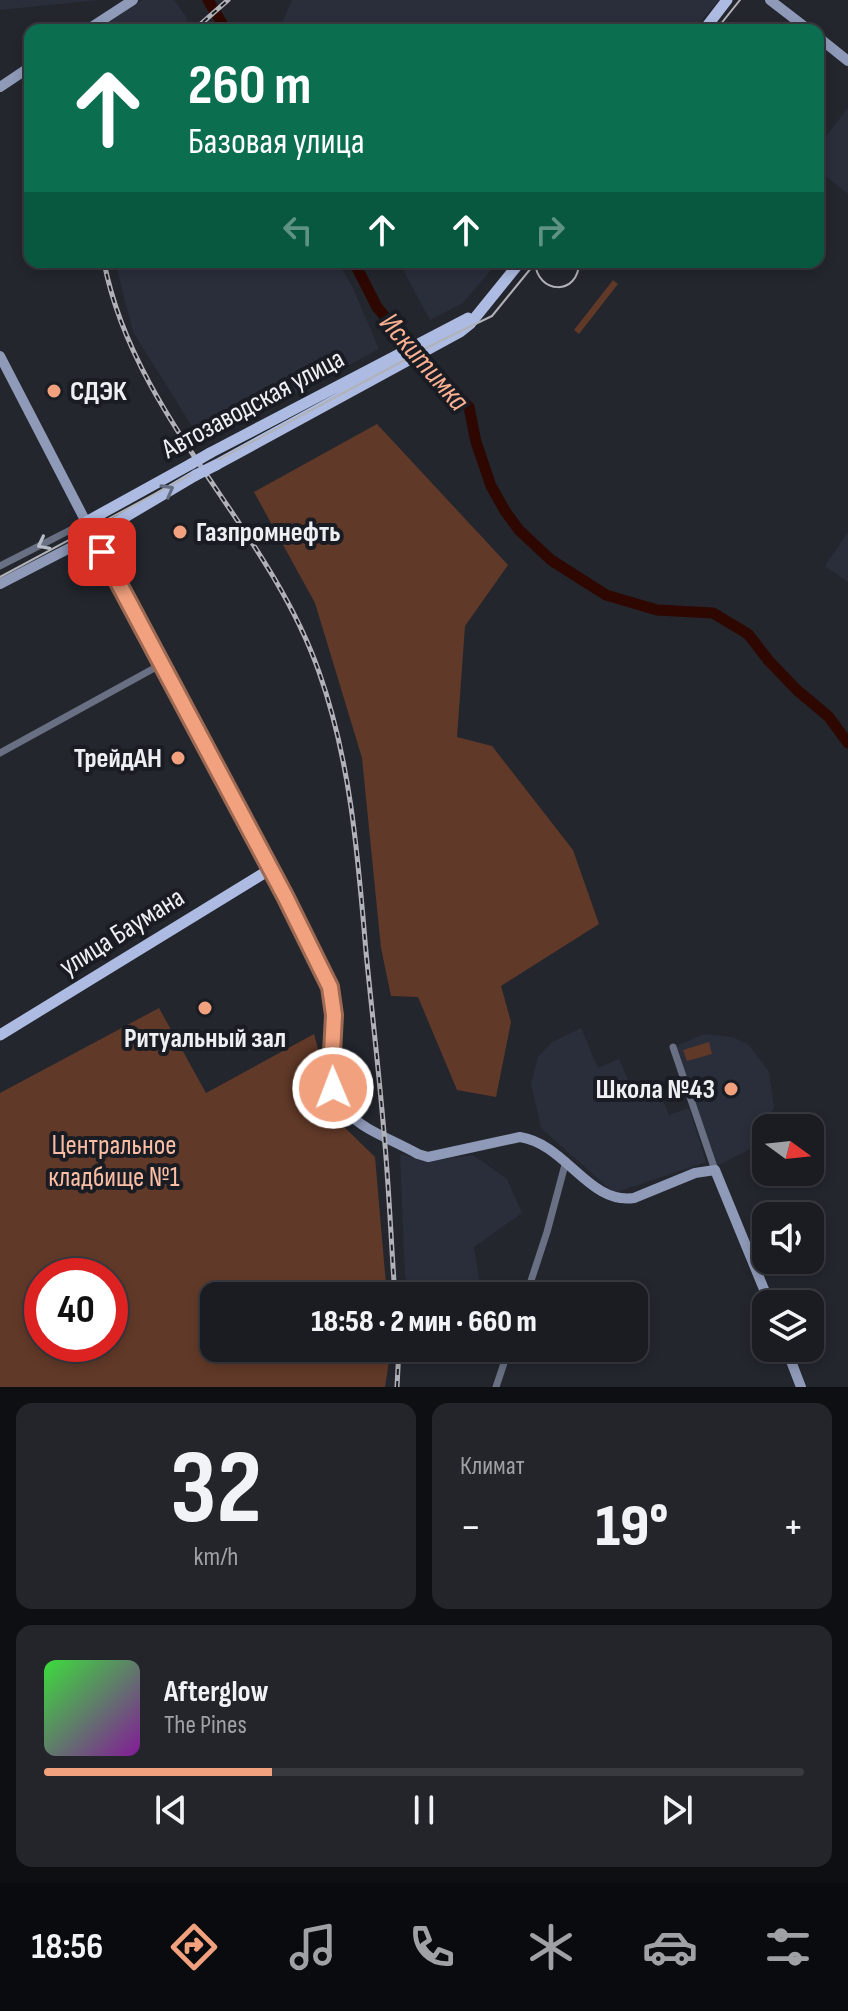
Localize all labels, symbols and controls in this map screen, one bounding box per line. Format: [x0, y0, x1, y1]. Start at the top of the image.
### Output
text: 260 m [188, 53, 311, 120]
icon: ahead [56, 56, 160, 160]
text: Базовая улица [188, 121, 365, 164]
icon: left [276, 208, 320, 252]
icon: ahead [360, 208, 404, 252]
icon: ahead [444, 208, 488, 252]
icon: right [528, 208, 572, 252]
water label: Искитимка [372, 305, 476, 419]
street label: Автозаводская улица [155, 342, 350, 466]
place label: СДЭК [70, 375, 127, 408]
marker: СДЭК [45, 382, 63, 400]
one-way arrow [160, 485, 175, 500]
place label: Газпромнефть [196, 516, 341, 549]
pin [68, 518, 136, 586]
marker: Газпромнефть [171, 523, 189, 541]
icon: arrive [80, 530, 124, 574]
one-way arrow [37, 534, 52, 549]
place label: ТрейдАН [74, 742, 162, 775]
marker: ТрейдАН [169, 749, 187, 767]
street label: улица Баумана [54, 881, 190, 983]
marker: Ритуальный зал [196, 999, 214, 1017]
place label: Ритуальный зал [124, 1022, 286, 1055]
position arrow [291, 1046, 375, 1130]
place label: Школа №43 [596, 1073, 715, 1106]
marker: Школа №43 [722, 1080, 740, 1098]
north arrow [752, 1114, 824, 1186]
map controls [752, 1114, 824, 1362]
park label: Центральное кладбище №1 [48, 1129, 180, 1194]
button: sound [752, 1202, 824, 1274]
speed limit sign: 40 [24, 1258, 128, 1362]
button: layers [752, 1290, 824, 1362]
text: 18:58 · 2 мин · 660 m [311, 1304, 537, 1340]
text: 32 [170, 1427, 262, 1552]
text: Климат [460, 1451, 524, 1482]
text: 19° [595, 1491, 669, 1563]
text: − [460, 1501, 482, 1554]
text: + [782, 1501, 804, 1554]
text: km/h [194, 1542, 238, 1573]
text: Afterglow [164, 1674, 269, 1710]
text: The Pines [164, 1710, 247, 1741]
icon: previous [149, 1788, 193, 1832]
icon: pause [402, 1788, 446, 1832]
icon: next [655, 1788, 699, 1832]
icon: directions [166, 1919, 222, 1975]
icon: music [285, 1919, 341, 1975]
icon: phone [404, 1919, 460, 1975]
icon: climate [523, 1919, 579, 1975]
icon: car [642, 1919, 698, 1975]
icon: filters [760, 1919, 816, 1975]
text: 18:56 [31, 1926, 103, 1969]

